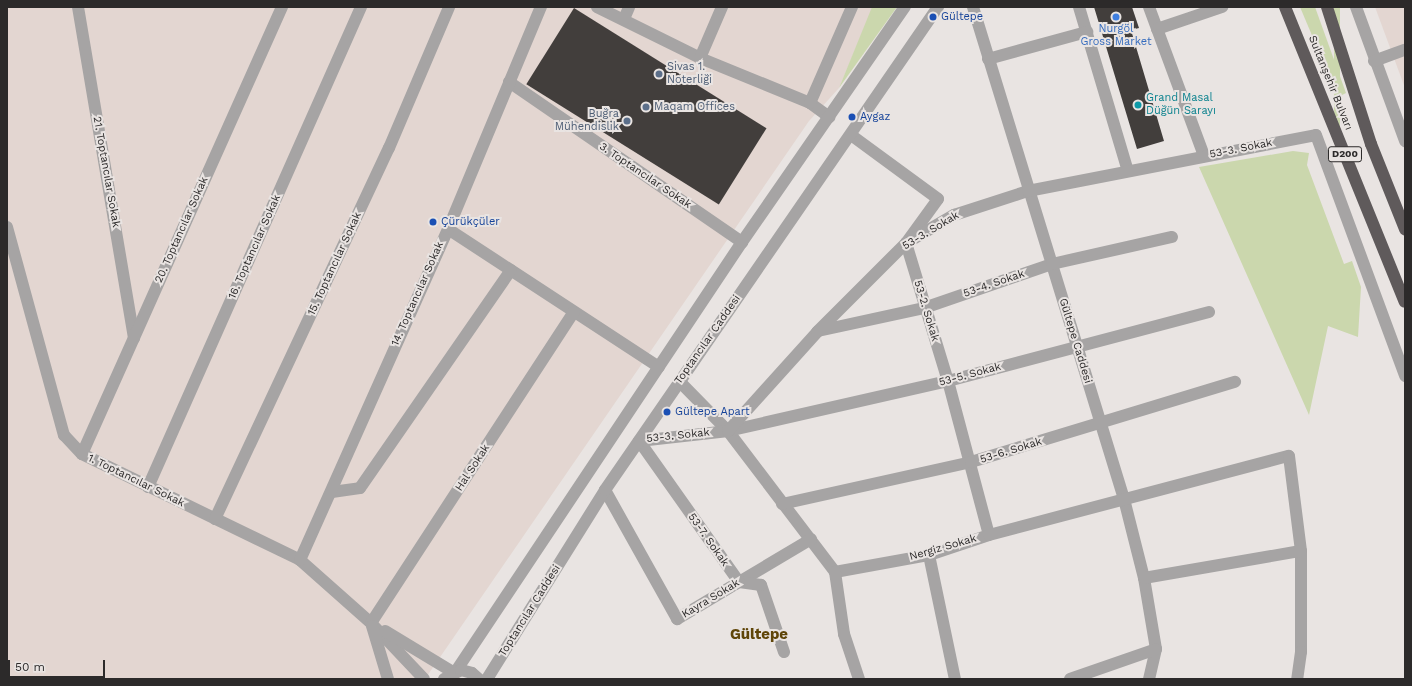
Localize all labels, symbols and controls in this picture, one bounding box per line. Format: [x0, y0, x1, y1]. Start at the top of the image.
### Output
place label: Gültepe [941, 10, 983, 24]
marker: Gültepe [928, 12, 938, 22]
marker: Nurgöl Gross Market [1111, 12, 1121, 22]
place label: Nurgöl Gross Market [1080, 23, 1152, 49]
street label: Sultanşehir Bulvarı [1305, 34, 1355, 132]
place label: Sivas 1. Noterliği [667, 61, 712, 87]
marker: Sivas 1. Noterliği [654, 69, 664, 79]
place label: Grand Masal Düğün Sarayı [1146, 92, 1216, 118]
place label: Maqam Offices [654, 100, 735, 114]
marker: Grand Masal Düğün Sarayı [1133, 100, 1143, 110]
marker: Maqam Offices [641, 102, 651, 112]
place label: Buğra Mühendislik [555, 108, 619, 134]
place label: Aygaz [860, 110, 890, 124]
marker: Aygaz [847, 112, 857, 122]
street label: 21. Toptancılar Sokak [90, 115, 122, 229]
marker: Buğra Mühendislik [622, 116, 632, 126]
street label: 53-3. Sokak [1209, 136, 1273, 162]
street label: 3. Toptancılar Sokak [596, 140, 694, 212]
road number: D200 [1327, 146, 1363, 162]
street label: 20. Toptancılar Sokak [153, 175, 211, 285]
street label: 16. Toptancılar Sokak [226, 193, 284, 301]
street label: 53-3. Sokak [900, 209, 962, 253]
street label: 15. Toptancılar Sokak [305, 210, 365, 318]
place label: Çürükçüler [441, 215, 500, 229]
marker: Çürükçüler [428, 217, 438, 227]
street label: 14. Toptancılar Sokak [389, 240, 447, 348]
street label: 53-4. Sokak [962, 267, 1026, 301]
street label: 53-2. Sokak [910, 279, 942, 343]
street label: Toptancılar Caddesi [672, 293, 744, 387]
street label: Gültepe Caddesi [1056, 297, 1094, 385]
street label: 53-5. Sokak [938, 360, 1002, 390]
place label: Gültepe Apart [675, 405, 750, 419]
marker: Gültepe Apart [662, 407, 672, 417]
street label: 53-3. Sokak [646, 426, 710, 446]
street label: 53-6. Sokak [978, 435, 1044, 467]
street label: Hal Sokak [453, 442, 493, 494]
street label: 1. Toptancılar Sokak [85, 452, 187, 510]
street label: 53-7. Sokak [685, 511, 731, 569]
street label: Nergiz Sokak [908, 532, 978, 564]
street label: Toptancılar Caddesi [496, 563, 564, 659]
street label: Kayra Sokak [680, 577, 742, 621]
district label: Gültepe [730, 626, 788, 644]
scale bar [10, 652, 107, 678]
text: 50 m [15, 660, 45, 674]

